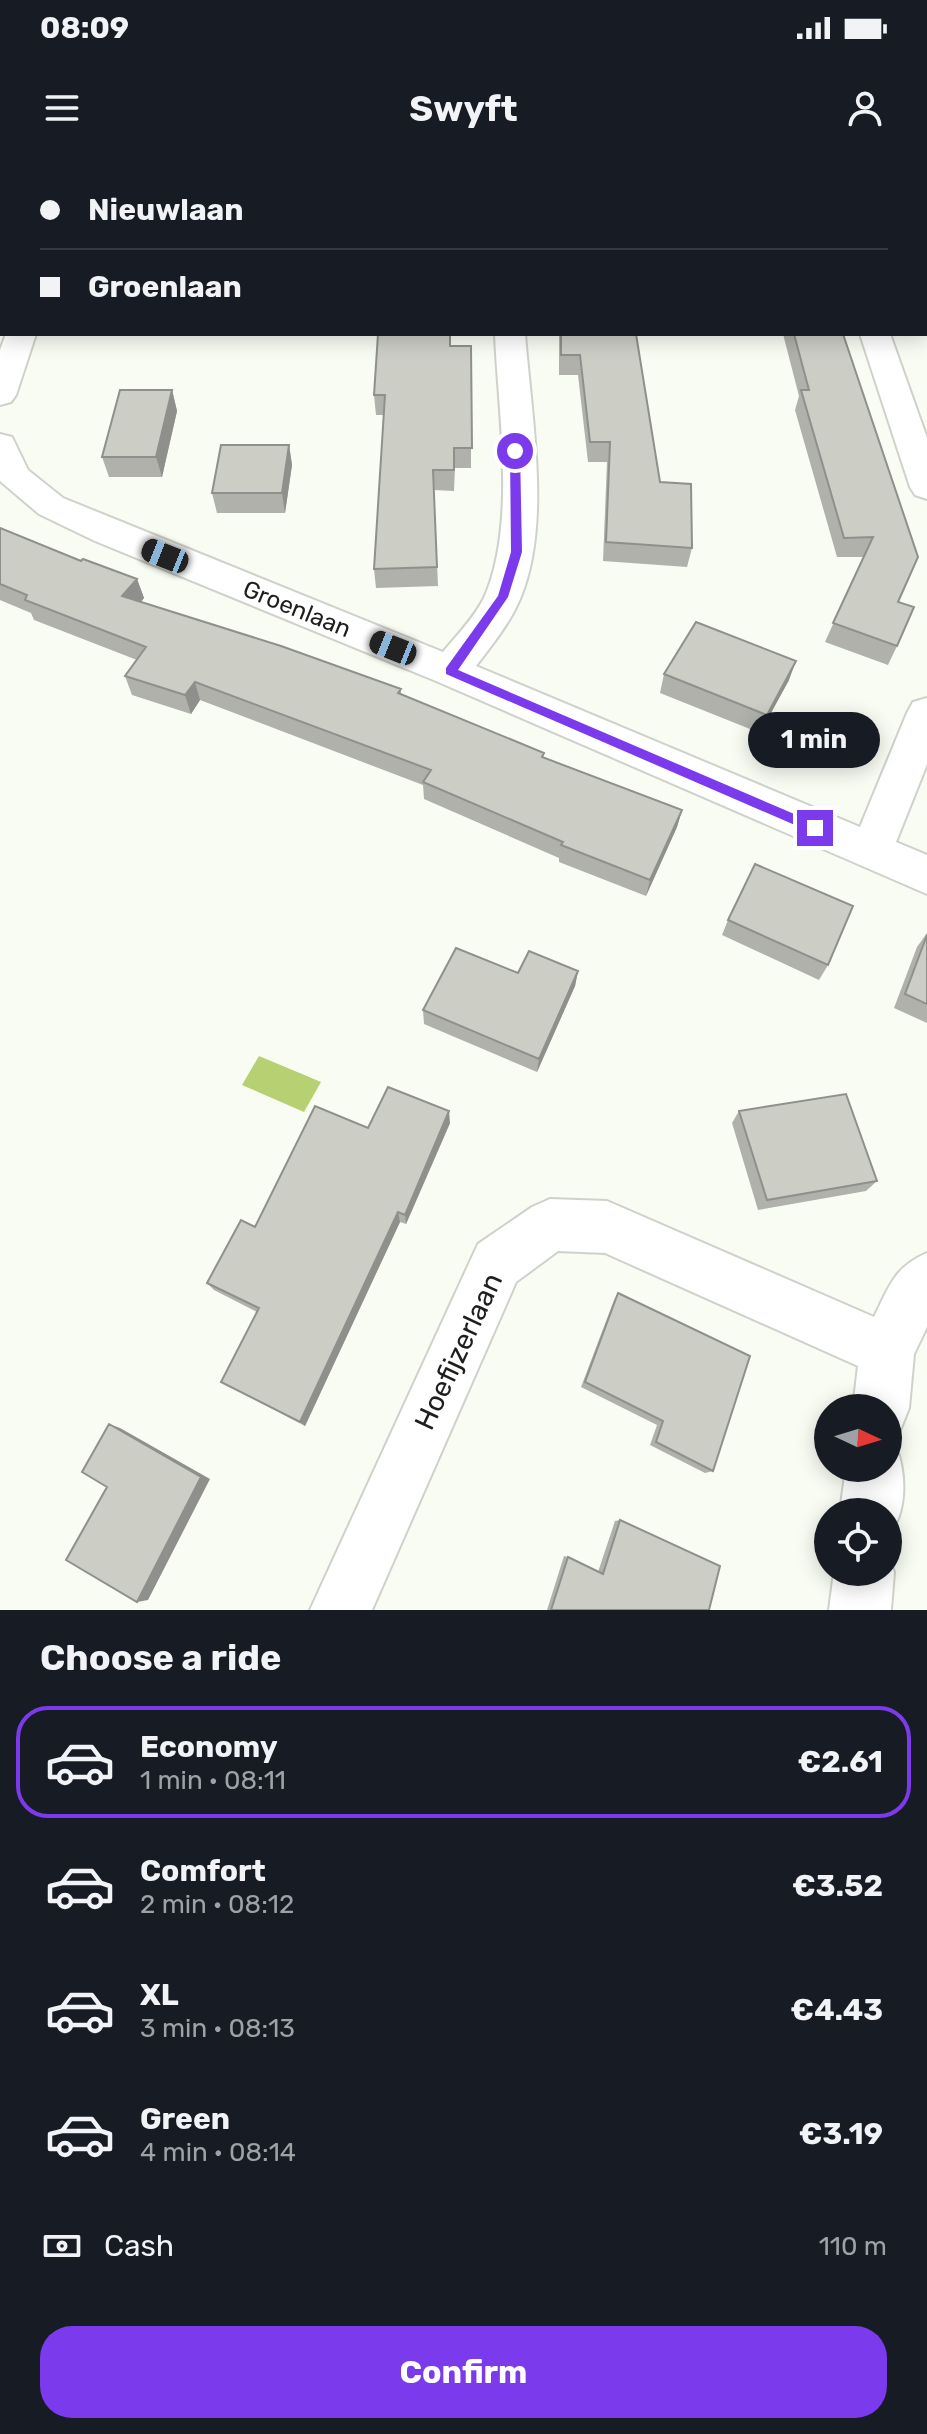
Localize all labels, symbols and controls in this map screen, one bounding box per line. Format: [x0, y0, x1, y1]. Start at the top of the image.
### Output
text: 08:09 [40, 10, 129, 46]
icon: menu [40, 86, 84, 130]
icon: person [843, 86, 887, 130]
text: Swyft [409, 87, 518, 130]
text: Nieuwlaan [88, 192, 244, 228]
text: Groenlaan [88, 269, 242, 305]
route start [497, 433, 533, 469]
car [138, 536, 192, 576]
street label: Groenlaan [239, 575, 355, 643]
car [366, 628, 420, 668]
callout: 1 min [749, 712, 881, 768]
text: 1 min [781, 724, 847, 755]
route end [797, 810, 833, 846]
street label: Hoefijzerlaan [408, 1268, 509, 1435]
north arrow [814, 1394, 902, 1482]
map controls [814, 1394, 902, 1586]
button: locate [814, 1498, 902, 1586]
text: Choose a ride [40, 1636, 281, 1679]
icon: car [44, 1726, 116, 1798]
text: Economy [140, 1729, 278, 1765]
text: €2.61 [798, 1744, 883, 1780]
text: 1 min · 08:11 [140, 1765, 286, 1796]
icon: car [44, 1850, 116, 1922]
text: Comfort [140, 1853, 266, 1889]
text: €3.52 [792, 1868, 883, 1904]
text: 2 min · 08:12 [140, 1889, 294, 1920]
icon: car [44, 1974, 116, 2046]
text: XL [140, 1977, 179, 2013]
text: €4.43 [791, 1992, 883, 2028]
text: 3 min · 08:13 [140, 2013, 295, 2044]
icon: car [44, 2098, 116, 2170]
text: Green [140, 2101, 230, 2137]
text: €3.19 [799, 2116, 883, 2152]
text: 4 min · 08:14 [140, 2137, 296, 2168]
icon: cash [40, 2224, 84, 2268]
text: Cash [104, 2228, 174, 2264]
text: 110 m [819, 2231, 887, 2262]
button: Confirm [40, 2326, 887, 2418]

